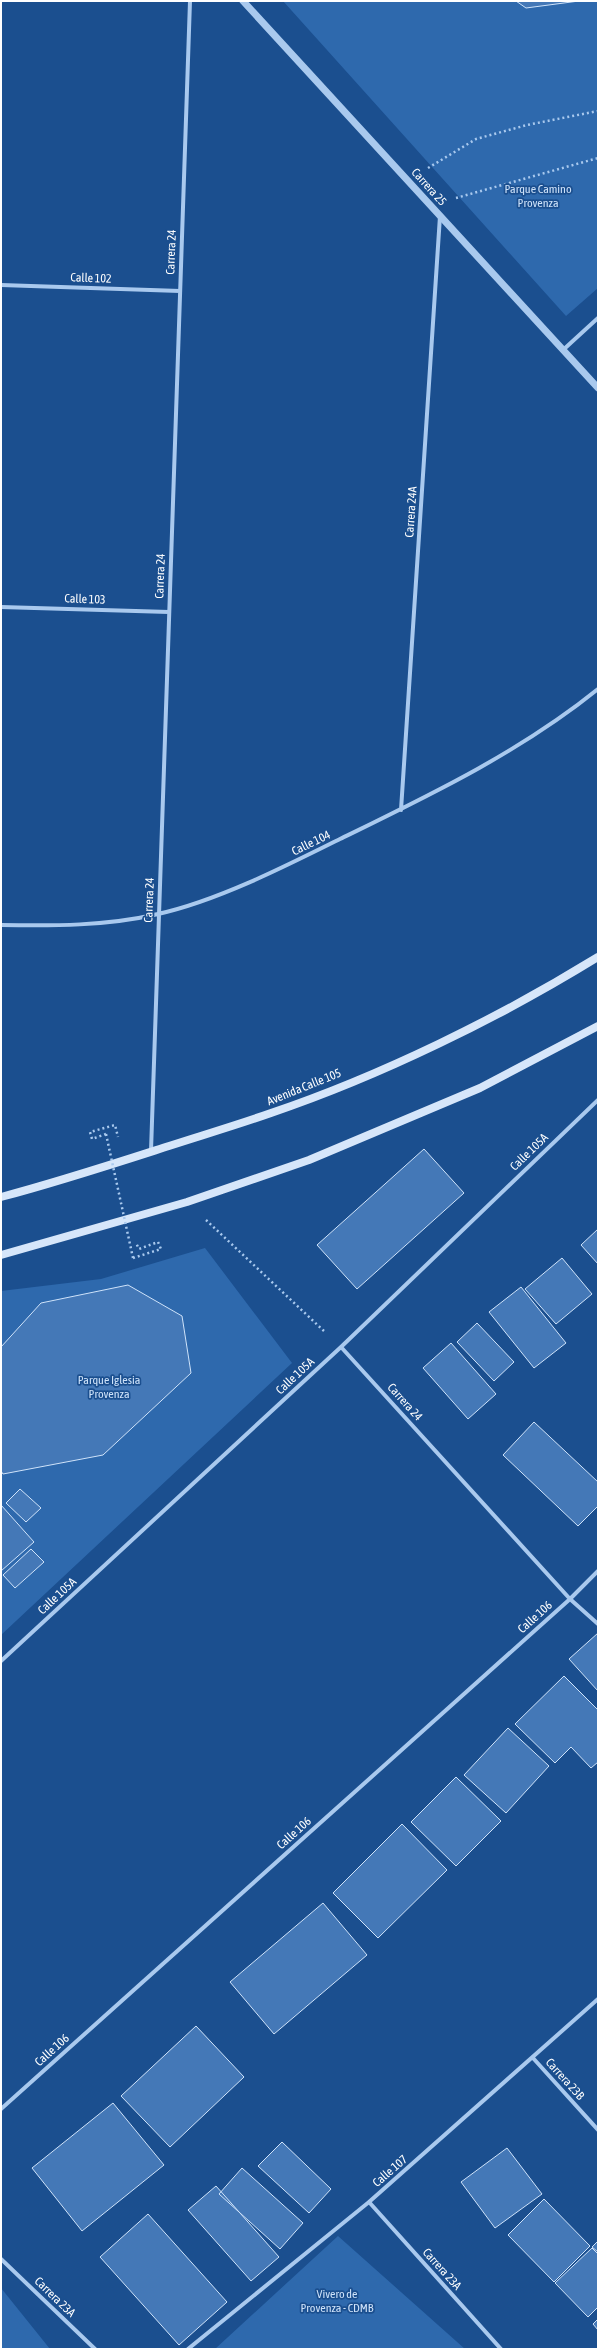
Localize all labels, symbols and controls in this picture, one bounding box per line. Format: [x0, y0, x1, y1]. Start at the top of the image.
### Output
street label: Carrera 25 [409, 165, 449, 209]
park label: Parque Camino Provenza [504, 182, 572, 210]
street label: Carrera 24 [163, 229, 179, 275]
street label: Calle 102 [70, 270, 112, 286]
street label: Carrera 24A [402, 486, 420, 538]
street label: Carrera 24 [152, 553, 168, 599]
street label: Calle 103 [64, 591, 106, 607]
street label: Calle 104 [289, 828, 333, 858]
street label: Carrera 24 [141, 877, 157, 923]
street label: Avenida Calle 105 [265, 1066, 343, 1108]
street label: Calle 105A [507, 1131, 551, 1173]
street label: Calle 105A [273, 1355, 317, 1397]
park label: Parque Iglesia Provenza [78, 1373, 140, 1401]
street label: Carrera 24 [385, 1380, 426, 1424]
street label: Calle 105A [35, 1575, 79, 1617]
street label: Calle 106 [515, 1598, 555, 1636]
street label: Calle 106 [274, 1814, 314, 1852]
street label: Calle 106 [32, 2031, 72, 2069]
street label: Carrera 23B [543, 2055, 587, 2103]
street label: Calle 107 [370, 2152, 410, 2190]
street label: Carrera 23A [420, 2245, 464, 2293]
street label: Carrera 23A [32, 2274, 78, 2320]
park label: Vivero de Provenza - CDMB [300, 2287, 374, 2315]

